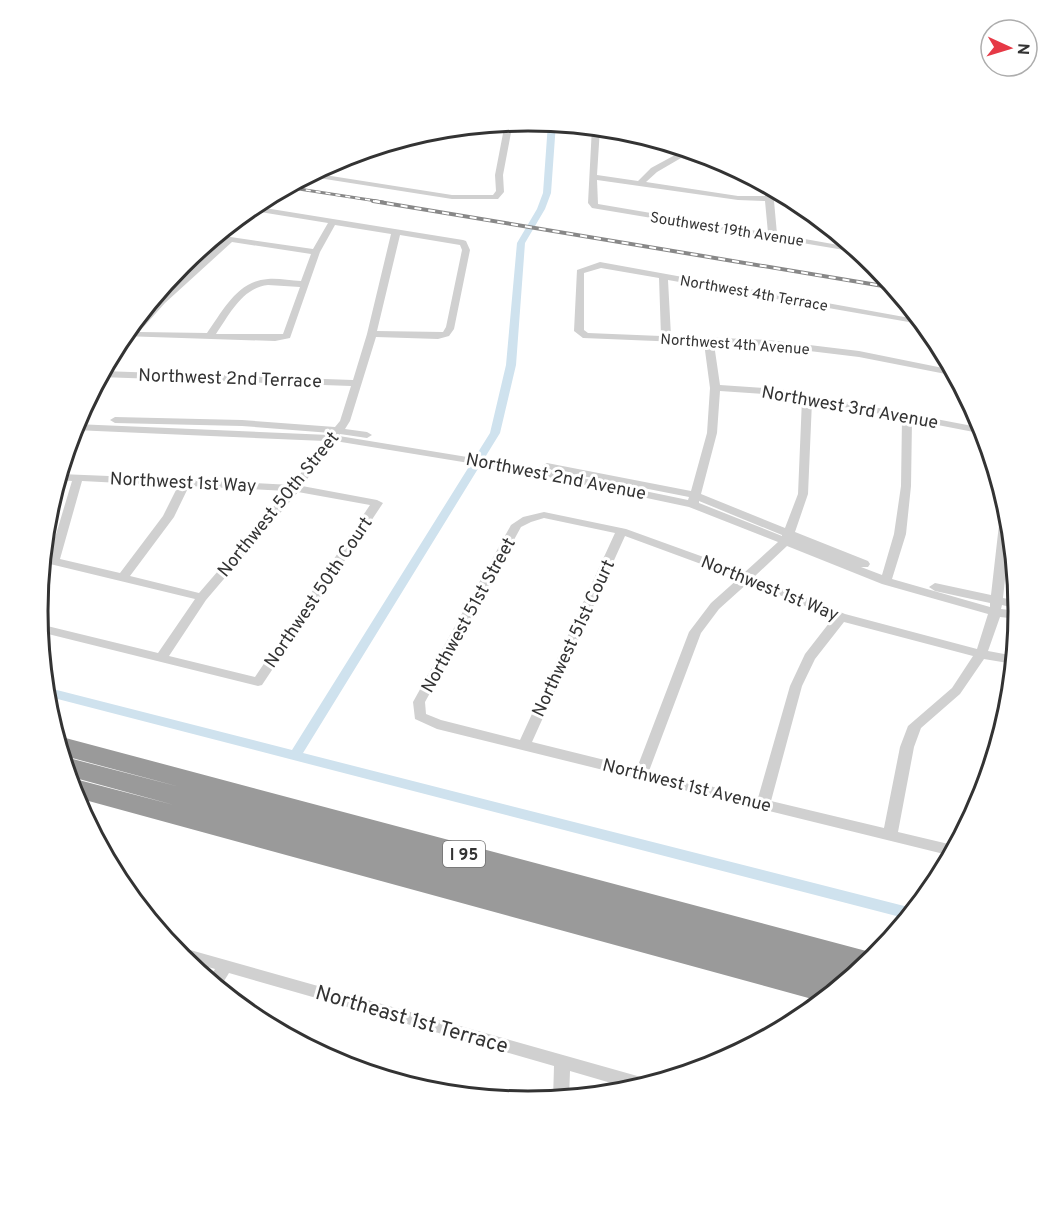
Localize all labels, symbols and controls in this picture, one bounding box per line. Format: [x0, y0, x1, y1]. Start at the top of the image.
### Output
north arrow [979, 18, 1039, 78]
text: N [1012, 42, 1032, 55]
street label: Southwest 19th Avenue [649, 209, 805, 252]
street label: Northwest 4th Terrace [678, 272, 829, 317]
street label: Northwest 4th Avenue [660, 331, 810, 360]
street label: Northwest 2nd Terrace [138, 365, 322, 394]
street label: Northwest 3rd Avenue [760, 382, 940, 435]
street label: Northwest 50th Street [213, 427, 345, 583]
street label: Northwest 2nd Avenue [464, 449, 648, 506]
street label: Northwest 1st Way [109, 468, 257, 499]
street label: Northwest 50th Court [260, 513, 378, 673]
street label: Northwest 51st Street [417, 534, 522, 698]
street label: Northwest 1st Way [697, 551, 842, 628]
street label: Northwest 51st Court [528, 556, 621, 721]
street label: Northwest 1st Avenue [600, 754, 773, 819]
road number: I 95 [443, 841, 485, 867]
street label: Northeast 1st Terrace [312, 980, 511, 1061]

